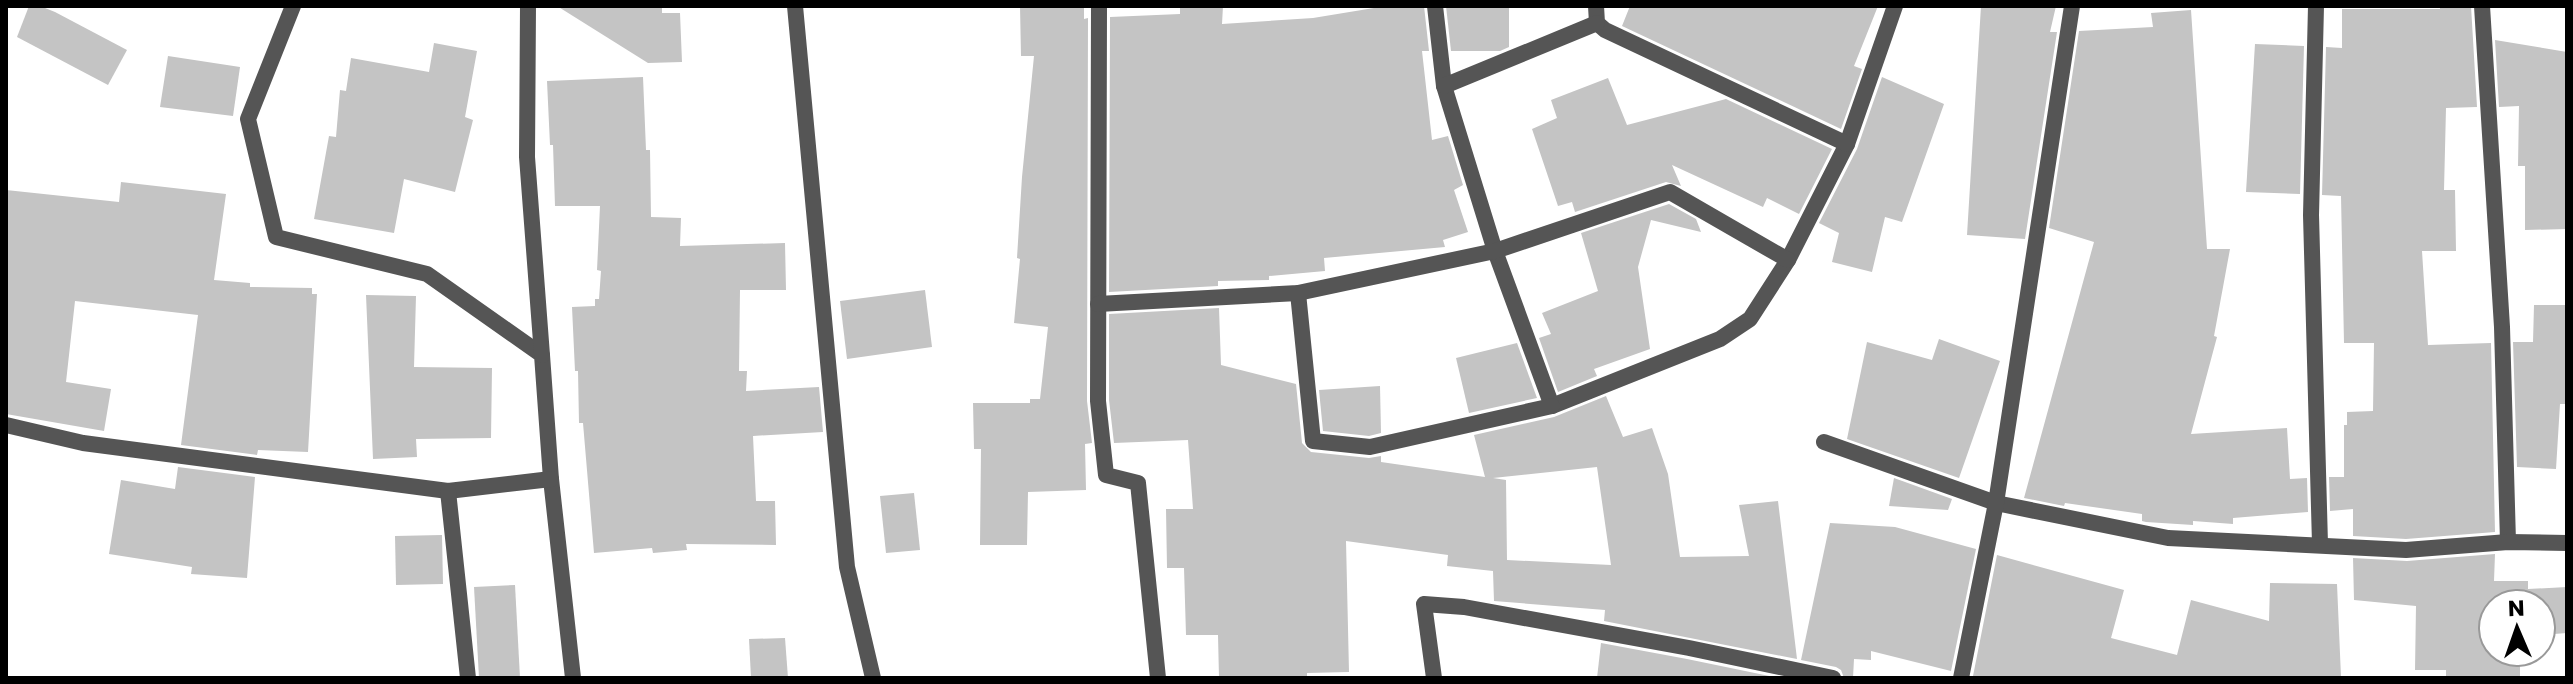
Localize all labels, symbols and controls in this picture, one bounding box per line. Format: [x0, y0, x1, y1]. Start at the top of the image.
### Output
north arrow [2477, 588, 2557, 668]
text: N [2508, 593, 2525, 624]

